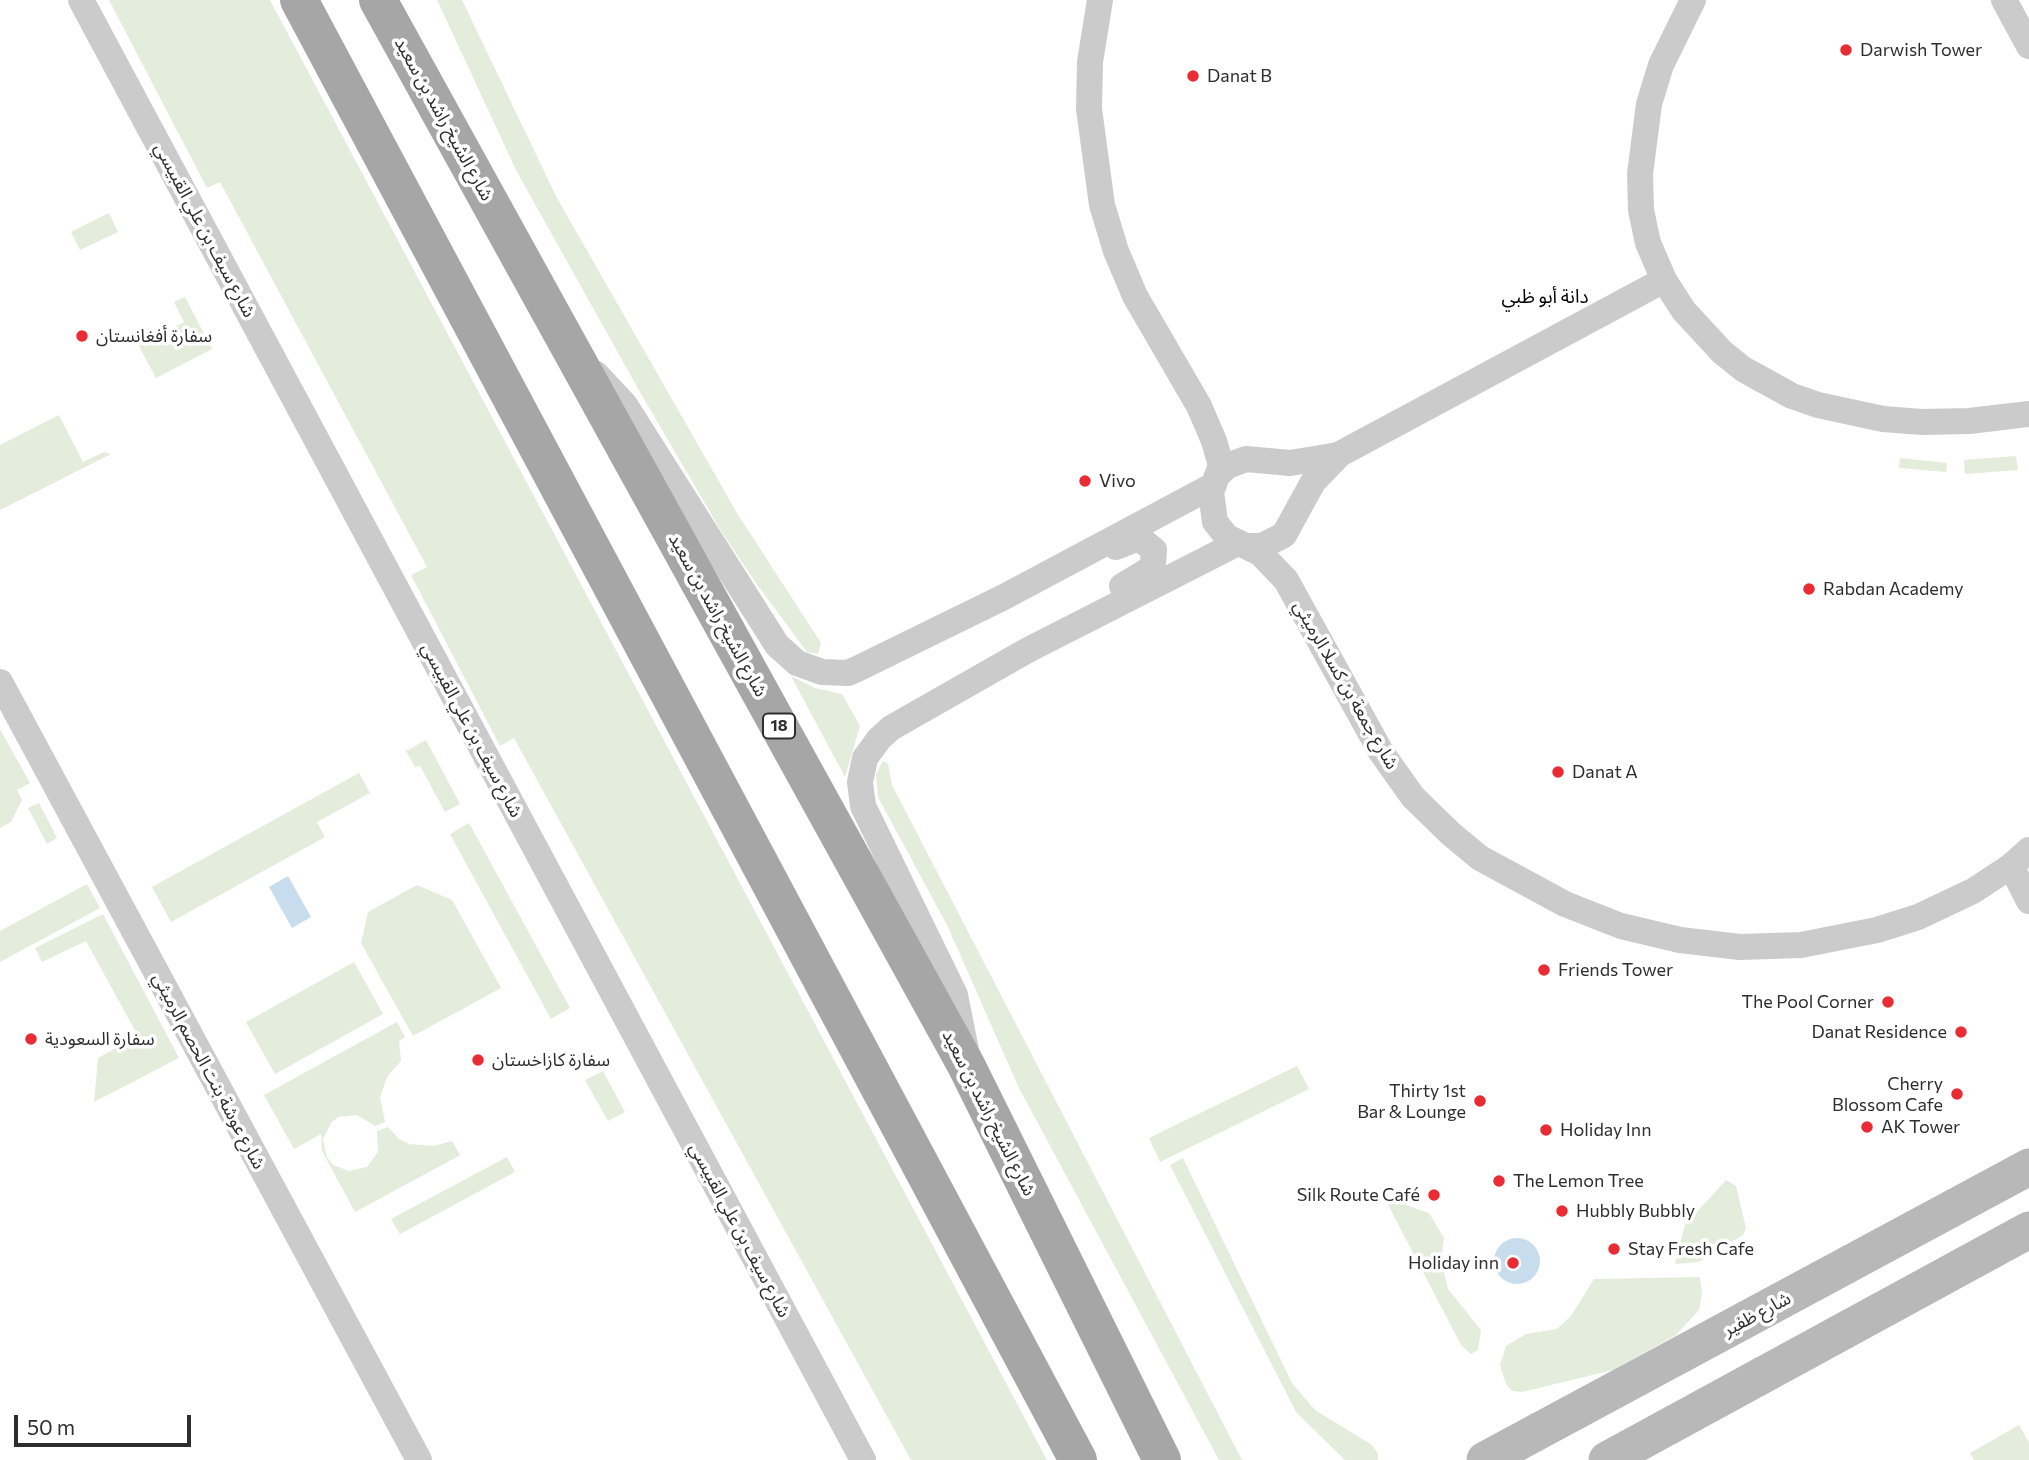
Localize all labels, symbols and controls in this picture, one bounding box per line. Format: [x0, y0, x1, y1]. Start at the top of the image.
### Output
street label: شارع الشيخ راشد بن سعيد [390, 34, 498, 204]
place label: Darwish Tower [1860, 39, 1982, 61]
marker: Darwish Tower [1838, 42, 1854, 58]
place label: Danat B [1207, 65, 1272, 87]
marker: Danat B [1185, 68, 1201, 84]
street label: شارع سيف بن علي القبيسي [150, 139, 260, 321]
district label: دانة أبو ظبي [1501, 286, 1589, 308]
place label: سفارة أفغانستان [96, 325, 212, 347]
marker: سفارة أفغانستان [74, 328, 90, 344]
place label: Vivo [1099, 470, 1136, 492]
marker: Vivo [1077, 473, 1093, 489]
street label: شارع الشيخ راشد بن سعيد [664, 530, 772, 700]
place label: Rabdan Academy [1823, 578, 1964, 600]
marker: Rabdan Academy [1801, 581, 1817, 597]
street label: شارع جمعة بن كسلا الرميثي [1289, 597, 1403, 773]
street label: شارع سيف بن علي القبيسي [417, 639, 527, 821]
road number: 18 [763, 713, 795, 738]
place label: Danat A [1572, 761, 1638, 783]
marker: Danat A [1550, 764, 1566, 780]
place label: Friends Tower [1558, 959, 1673, 981]
marker: Friends Tower [1536, 962, 1552, 978]
street label: شارع عوشة بنت الحصم الرميثي [148, 969, 270, 1173]
place label: The Pool Corner [1741, 991, 1874, 1013]
marker: The Pool Corner [1880, 994, 1896, 1010]
place label: Danat Residence [1811, 1021, 1947, 1043]
marker: Danat Residence [1953, 1024, 1969, 1040]
street label: شارع الشيخ راشد بن سعيد [938, 1026, 1040, 1200]
place label: سفارة السعودية [45, 1028, 155, 1050]
marker: سفارة السعودية [23, 1031, 39, 1047]
place label: سفارة كازاخستان [492, 1049, 610, 1071]
marker: سفارة كازاخستان [470, 1052, 486, 1068]
place label: Cherry Blossom Cafe [1832, 1073, 1943, 1116]
place label: Thirty 1st Bar & Lounge [1357, 1080, 1466, 1122]
marker: Cherry Blossom Cafe [1949, 1086, 1965, 1102]
marker: Thirty 1st Bar & Lounge [1472, 1093, 1488, 1109]
place label: AK Tower [1881, 1116, 1960, 1138]
place label: Holiday Inn [1560, 1119, 1651, 1141]
marker: AK Tower [1859, 1119, 1875, 1135]
marker: Holiday Inn [1538, 1122, 1554, 1138]
street label: شارع سيف بن علي القبيسي [685, 1139, 795, 1321]
place label: The Lemon Tree [1513, 1170, 1644, 1192]
marker: The Lemon Tree [1491, 1173, 1507, 1189]
place label: Silk Route Café [1297, 1184, 1420, 1206]
marker: Silk Route Café [1426, 1187, 1442, 1203]
place label: Hubbly Bubbly [1576, 1200, 1695, 1222]
marker: Hubbly Bubbly [1554, 1203, 1570, 1219]
place label: Stay Fresh Cafe [1628, 1238, 1754, 1260]
marker: Stay Fresh Cafe [1606, 1241, 1622, 1257]
place label: Holiday inn [1408, 1252, 1499, 1274]
marker: Holiday inn [1505, 1255, 1521, 1271]
street label: شارع ظفير [1719, 1287, 1795, 1341]
scale bar [18, 1400, 194, 1444]
text: 50 m [27, 1414, 75, 1439]

